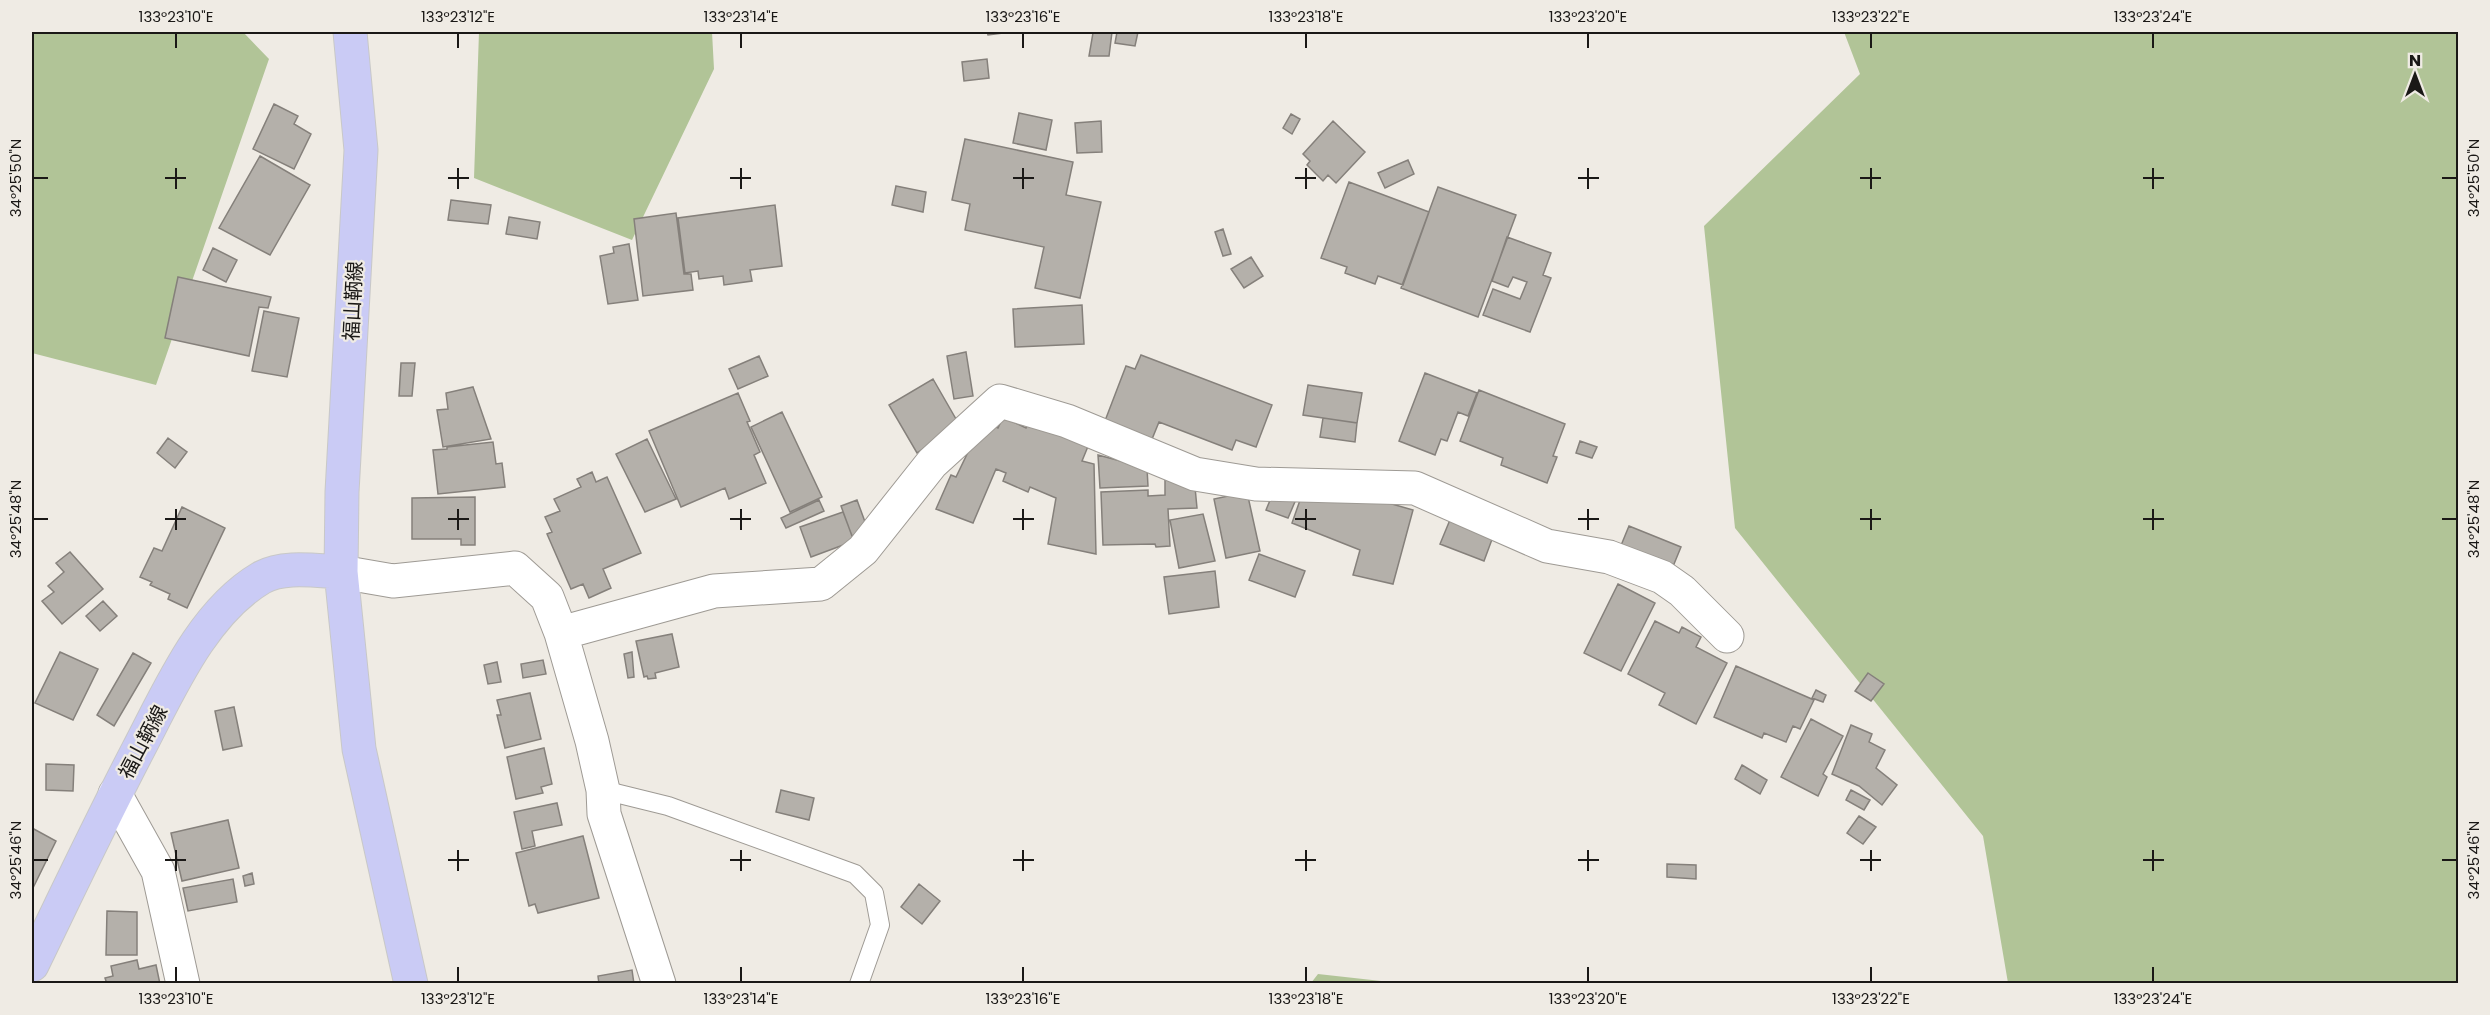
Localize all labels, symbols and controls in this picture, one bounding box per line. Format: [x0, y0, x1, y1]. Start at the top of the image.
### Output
text: 133°23'10"E [139, 6, 213, 27]
text: 133°23'12"E [421, 6, 495, 27]
text: 133°23'14"E [704, 6, 778, 27]
text: 133°23'16"E [986, 6, 1060, 27]
text: 133°23'18"E [1269, 6, 1343, 27]
text: 133°23'20"E [1549, 6, 1627, 27]
text: 133°23'22"E [1832, 6, 1910, 27]
text: 133°23'24"E [2114, 6, 2192, 27]
north arrow [2385, 45, 2445, 105]
text: N [2409, 49, 2421, 72]
text: 34°25'50"N [5, 139, 26, 217]
text: 34°25'50"N [2463, 139, 2484, 217]
street label: 福山鞆線 [337, 260, 369, 342]
text: 34°25'48"N [5, 480, 26, 558]
text: 34°25'48"N [2463, 480, 2484, 558]
street label: 福山鞆線 [112, 700, 174, 784]
text: 34°25'46"N [5, 821, 26, 899]
text: 34°25'46"N [2463, 821, 2484, 899]
text: 133°23'10"E [139, 988, 213, 1009]
text: 133°23'12"E [421, 988, 495, 1009]
text: 133°23'14"E [704, 988, 778, 1009]
text: 133°23'16"E [986, 988, 1060, 1009]
text: 133°23'18"E [1269, 988, 1343, 1009]
text: 133°23'20"E [1549, 988, 1627, 1009]
text: 133°23'22"E [1832, 988, 1910, 1009]
text: 133°23'24"E [2114, 988, 2192, 1009]

